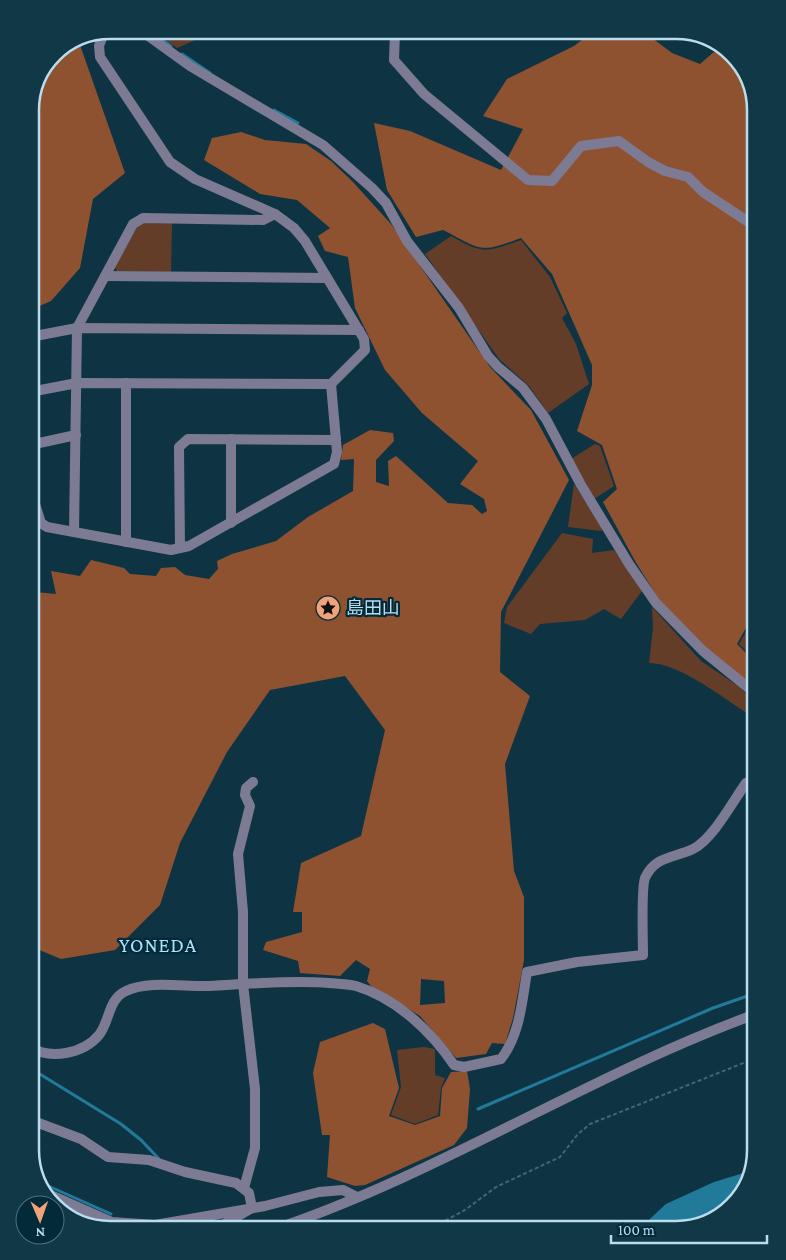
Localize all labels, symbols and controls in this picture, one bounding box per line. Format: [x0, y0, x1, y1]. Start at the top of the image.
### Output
place icon: 島田山 [315, 595, 341, 621]
place label: 島田山 [346, 598, 400, 618]
district label: YONEDA [119, 934, 197, 956]
north arrow [15, 1195, 65, 1245]
scale bar [611, 1212, 767, 1244]
text: 100 m [618, 1222, 655, 1238]
text: N [35, 1225, 46, 1241]

